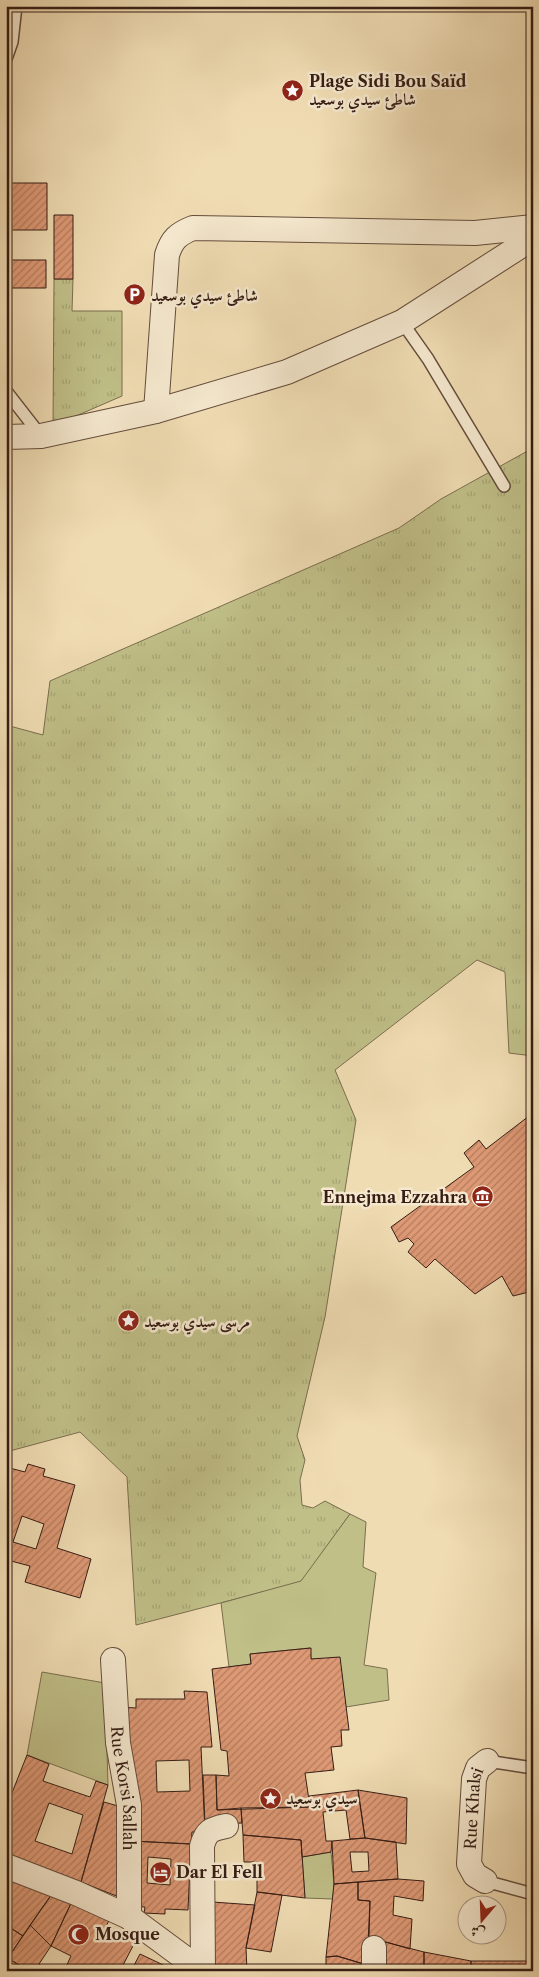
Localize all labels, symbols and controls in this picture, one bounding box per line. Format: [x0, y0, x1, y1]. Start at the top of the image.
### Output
place label: Plage Sidi Bou Saïd شاطئ سيدي بوسعيد [309, 71, 467, 113]
place icon: Plage Sidi Bou Saïd شاطئ سيدي بوسعيد [281, 78, 305, 102]
parking icon: شاطئ سيدي بوسعيد [123, 283, 147, 307]
place label: شاطئ سيدي بوسعيد [151, 285, 258, 309]
museum icon: Ennejma Ezzahra [471, 1185, 495, 1209]
place label: Ennejma Ezzahra [323, 1187, 468, 1207]
place icon: مرسى سيدي بوسعيد [116, 1309, 140, 1333]
place label: مرسى سيدي بوسعيد [144, 1311, 250, 1335]
street label: Rue Korsi Sallah [107, 1726, 139, 1851]
street label: Rue Khalsi [460, 1764, 487, 1850]
place icon: سيدي بوسعيد [258, 1786, 282, 1810]
place label: سيدي بوسعيد [286, 1788, 358, 1812]
hotel icon: Dar El Fell [148, 1860, 172, 1884]
place label: Dar El Fell [176, 1862, 263, 1882]
north arrow [456, 1894, 506, 1944]
text: ش [468, 1921, 487, 1943]
mosque icon: Mosque [67, 1922, 91, 1946]
place label: Mosque [95, 1924, 160, 1944]

